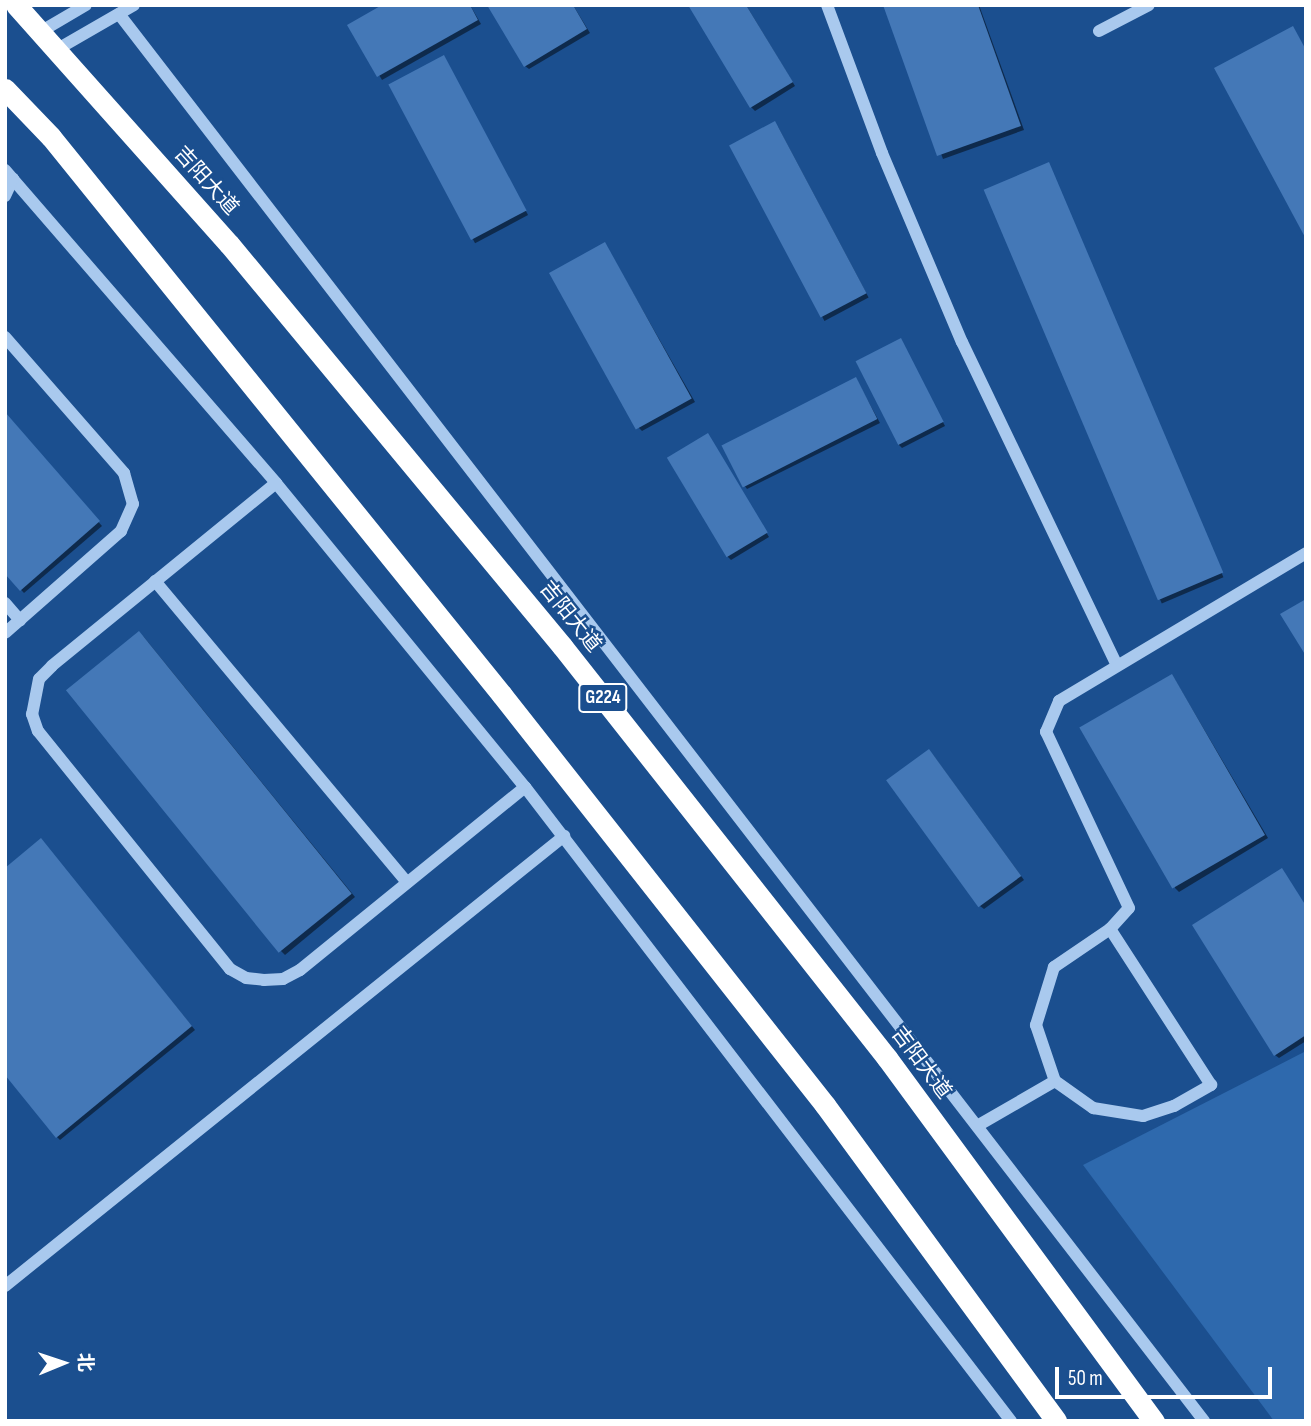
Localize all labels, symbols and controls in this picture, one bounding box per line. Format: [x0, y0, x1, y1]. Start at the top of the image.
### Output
street label: 吉阳大道 [169, 141, 243, 221]
street label: 吉阳大道 [534, 576, 606, 658]
road number: G224 [577, 682, 629, 713]
street label: 吉阳大道 [886, 1022, 956, 1104]
north arrow [28, 1328, 98, 1398]
text: 北 [73, 1352, 96, 1372]
scale bar [1059, 1352, 1276, 1396]
text: 50 m [1068, 1366, 1103, 1391]

